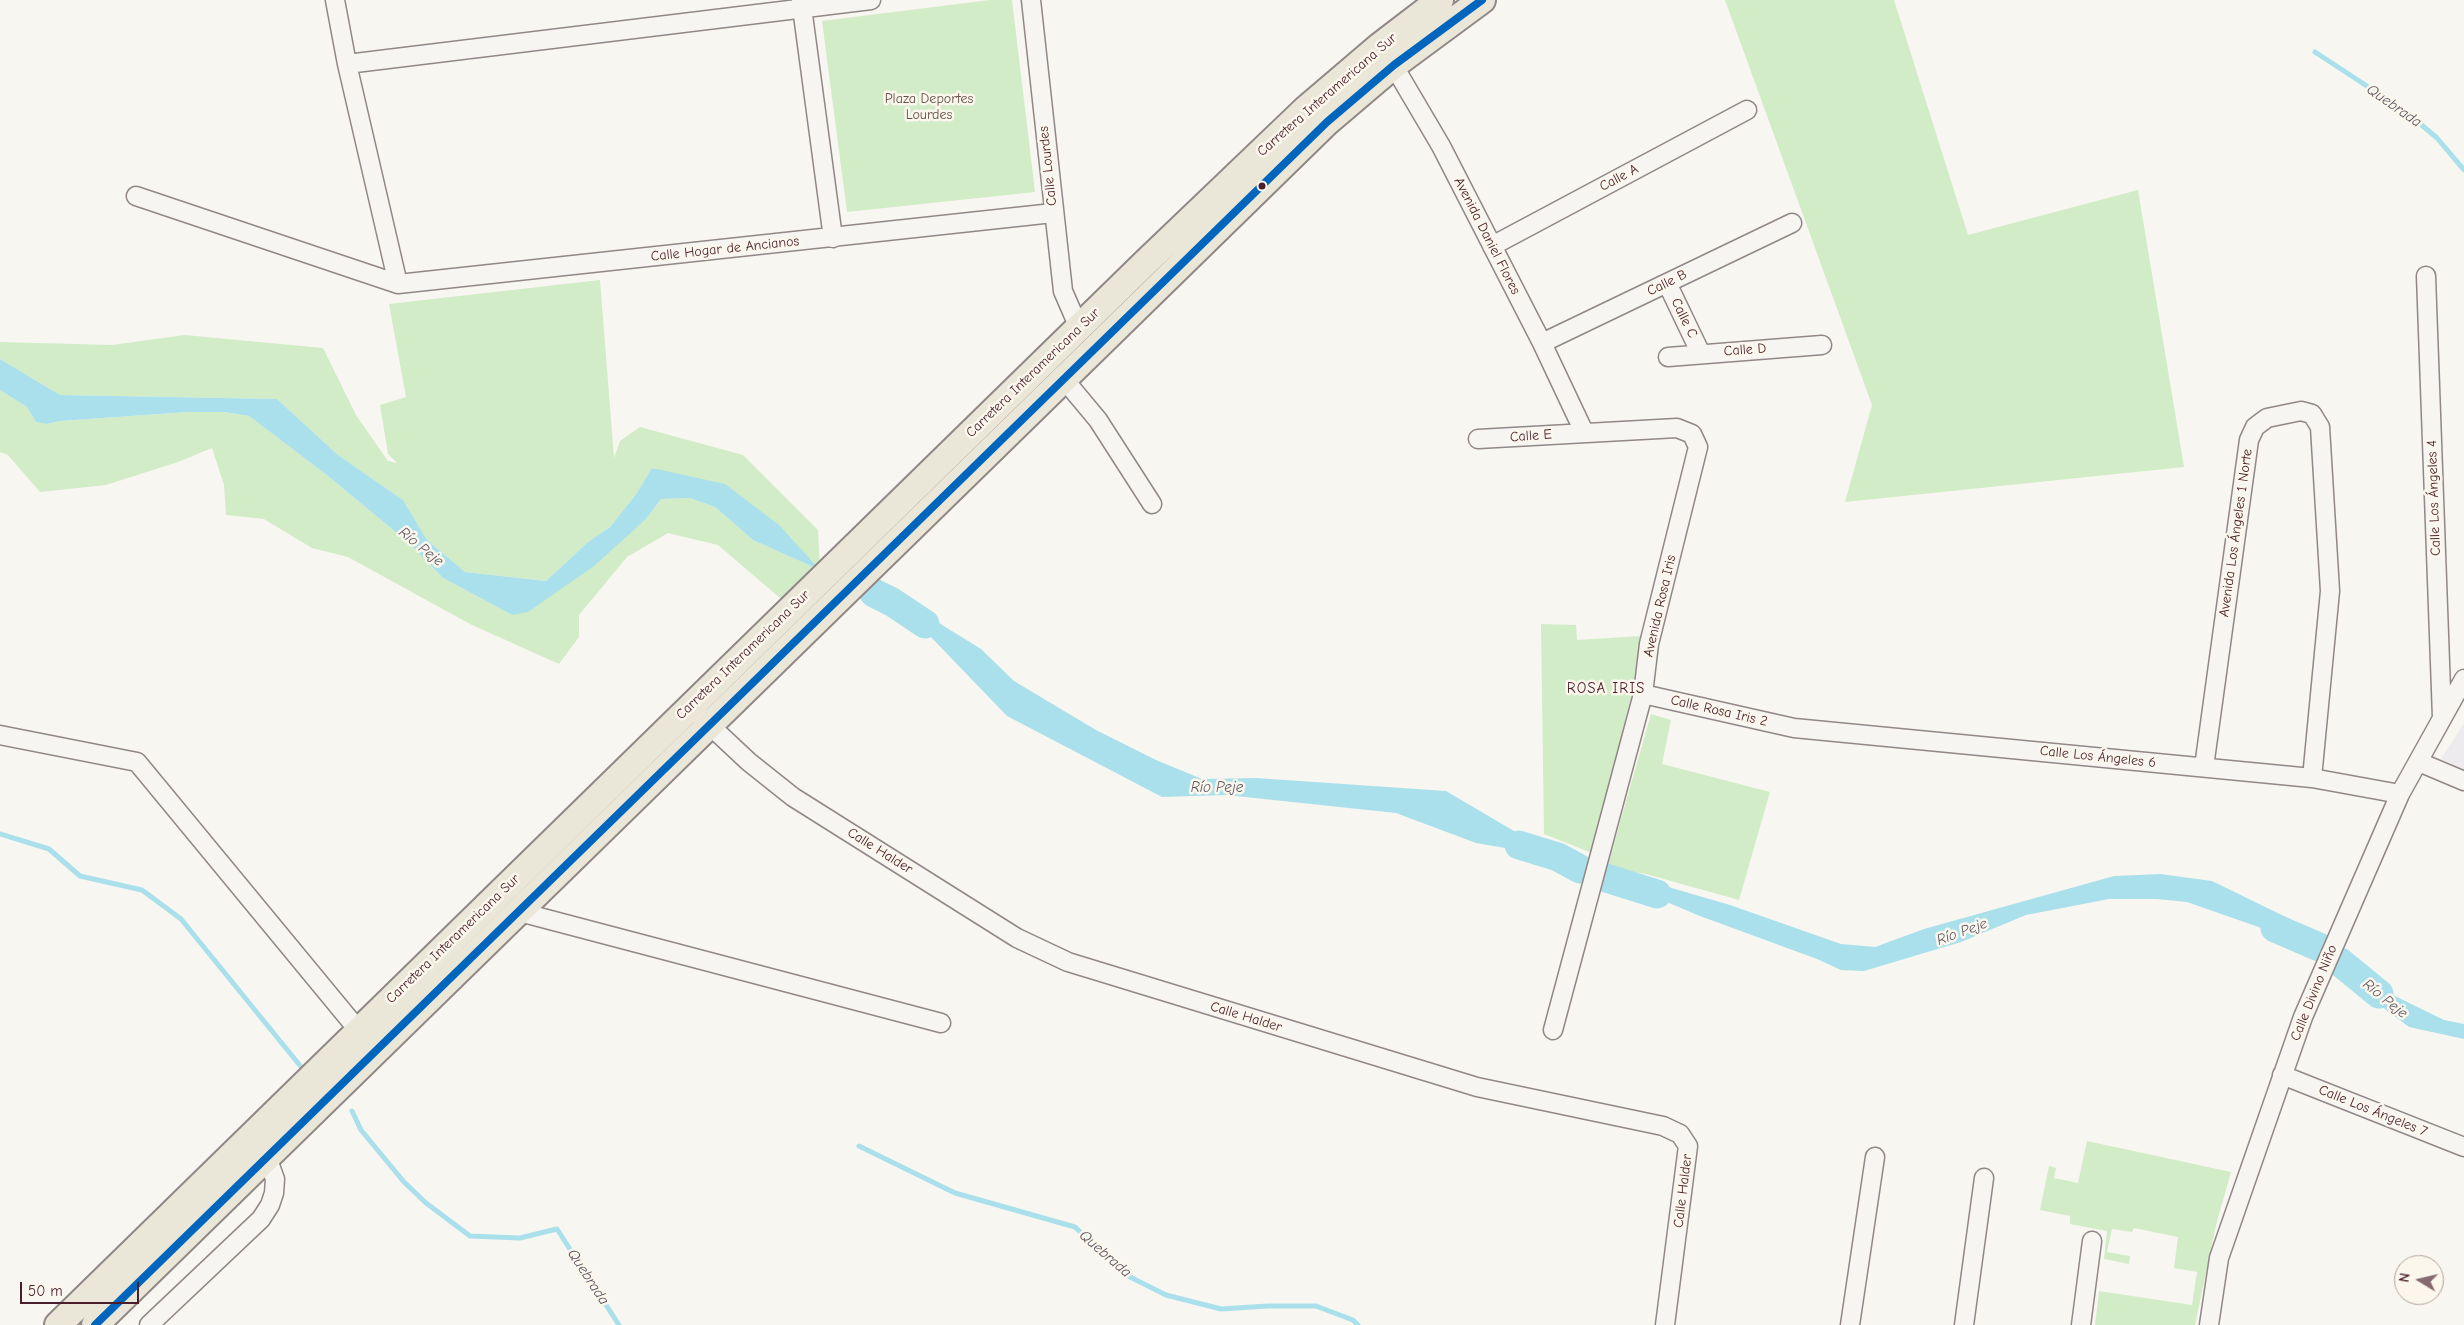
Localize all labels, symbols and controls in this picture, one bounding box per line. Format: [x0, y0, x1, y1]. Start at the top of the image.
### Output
street label: Carretera Interamericana Sur [1254, 30, 1400, 160]
water label: Quebrada [2363, 81, 2425, 131]
park label: Plaza Deportes Lourdes [885, 91, 973, 124]
street label: Calle Lourdes [1035, 125, 1061, 207]
street label: Calle A [1597, 161, 1641, 195]
street label: Avenida Daniel Flores [1450, 175, 1524, 297]
unlabelled marker [1257, 181, 1267, 191]
street label: Calle Hogar de Ancianos [650, 233, 800, 265]
street label: Calle B [1644, 266, 1690, 300]
street label: Calle C [1667, 295, 1701, 341]
street label: Carretera Interamericana Sur [963, 305, 1103, 441]
street label: Calle D [1723, 340, 1767, 360]
street label: Calle E [1509, 426, 1553, 446]
street label: Calle Los Ángeles 4 [2424, 440, 2444, 556]
street label: Avenida Los Ángeles 1 Norte [2216, 448, 2256, 618]
water label: Río Peje [395, 523, 447, 571]
street label: Avenida Rosa Iris [1640, 553, 1680, 659]
street label: Carretera Interamericana Sur [673, 587, 813, 723]
district label: ROSA IRIS [1566, 680, 1646, 698]
street label: Calle Rosa Iris 2 [1669, 692, 1769, 730]
street label: Calle Los Ángeles 6 [2039, 743, 2157, 771]
water label: Río Peje [1191, 779, 1243, 797]
street label: Calle Halder [844, 824, 916, 878]
street label: Carretera Interamericana Sur [383, 871, 523, 1007]
water label: Río Peje [1934, 915, 1990, 949]
street label: Calle Divino Niño [2287, 943, 2341, 1043]
water label: Río Peje [2359, 975, 2411, 1023]
street label: Calle Halder [1208, 998, 1284, 1036]
street label: Calle Los Ángeles 7 [2316, 1082, 2430, 1140]
street label: Calle Halder [1670, 1153, 1696, 1229]
water label: Quebrada [1075, 1227, 1135, 1281]
water label: Quebrada [563, 1246, 613, 1308]
north arrow [2394, 1255, 2444, 1305]
scale bar [22, 1272, 141, 1304]
text: N [2396, 1272, 2414, 1284]
text: 50 m [28, 1282, 63, 1300]

